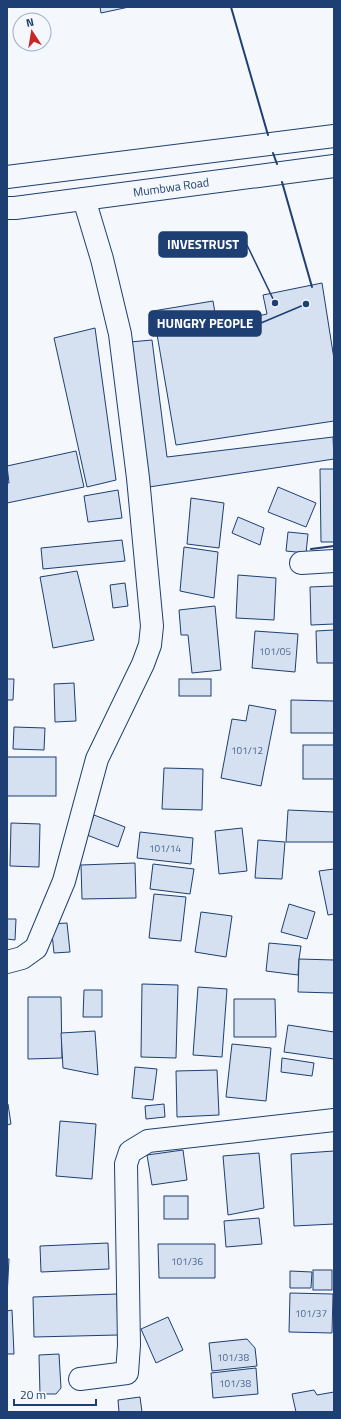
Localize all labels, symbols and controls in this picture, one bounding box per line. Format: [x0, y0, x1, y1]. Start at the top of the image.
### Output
north arrow [12, 12, 52, 52]
text: N [25, 14, 35, 31]
street label: Mumbwa Road [132, 172, 210, 202]
callout: INVESTRUST [159, 232, 247, 257]
text: INVESTRUST [167, 234, 239, 254]
callout: HUNGRY PEOPLE [149, 311, 261, 336]
text: HUNGRY PEOPLE [157, 313, 253, 333]
house number: 101/05 [259, 644, 291, 659]
house number: 101/12 [231, 743, 263, 758]
house number: 101/14 [149, 841, 181, 856]
house number: 101/36 [171, 1254, 203, 1269]
house number: 101/37 [295, 1306, 327, 1321]
house number: 101/38 [217, 1350, 249, 1365]
house number: 101/38 [219, 1376, 251, 1391]
scale bar [14, 1381, 96, 1407]
text: 20 m [20, 1385, 46, 1404]

